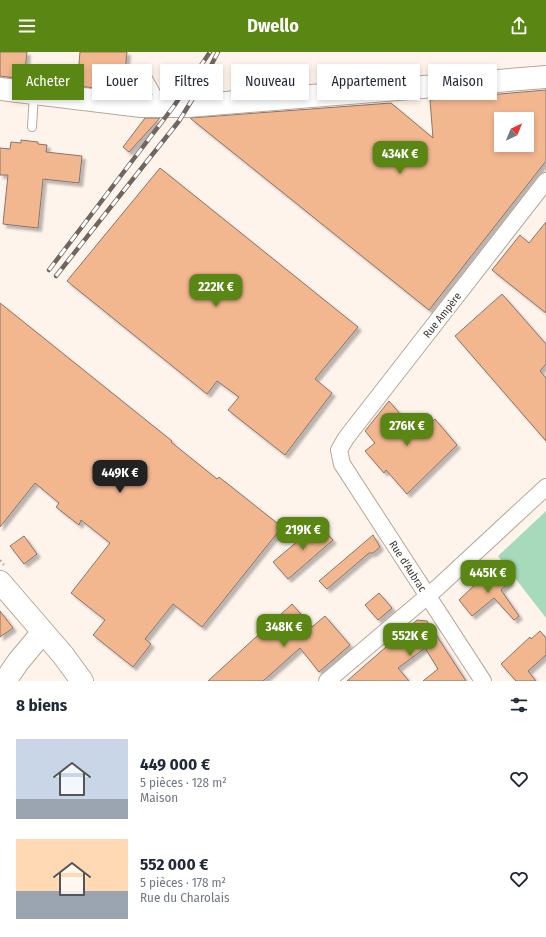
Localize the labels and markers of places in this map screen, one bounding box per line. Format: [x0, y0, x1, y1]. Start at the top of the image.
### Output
pin: 434K € [367, 141, 433, 175]
pin: 222K € [183, 274, 249, 308]
pin: 276K € [374, 413, 440, 447]
pin: 449K € [87, 460, 153, 494]
pin: 219K € [270, 517, 336, 551]
pin: 445K € [455, 560, 521, 594]
pin: 348K € [251, 614, 317, 648]
pin: 552K € [377, 623, 443, 657]

